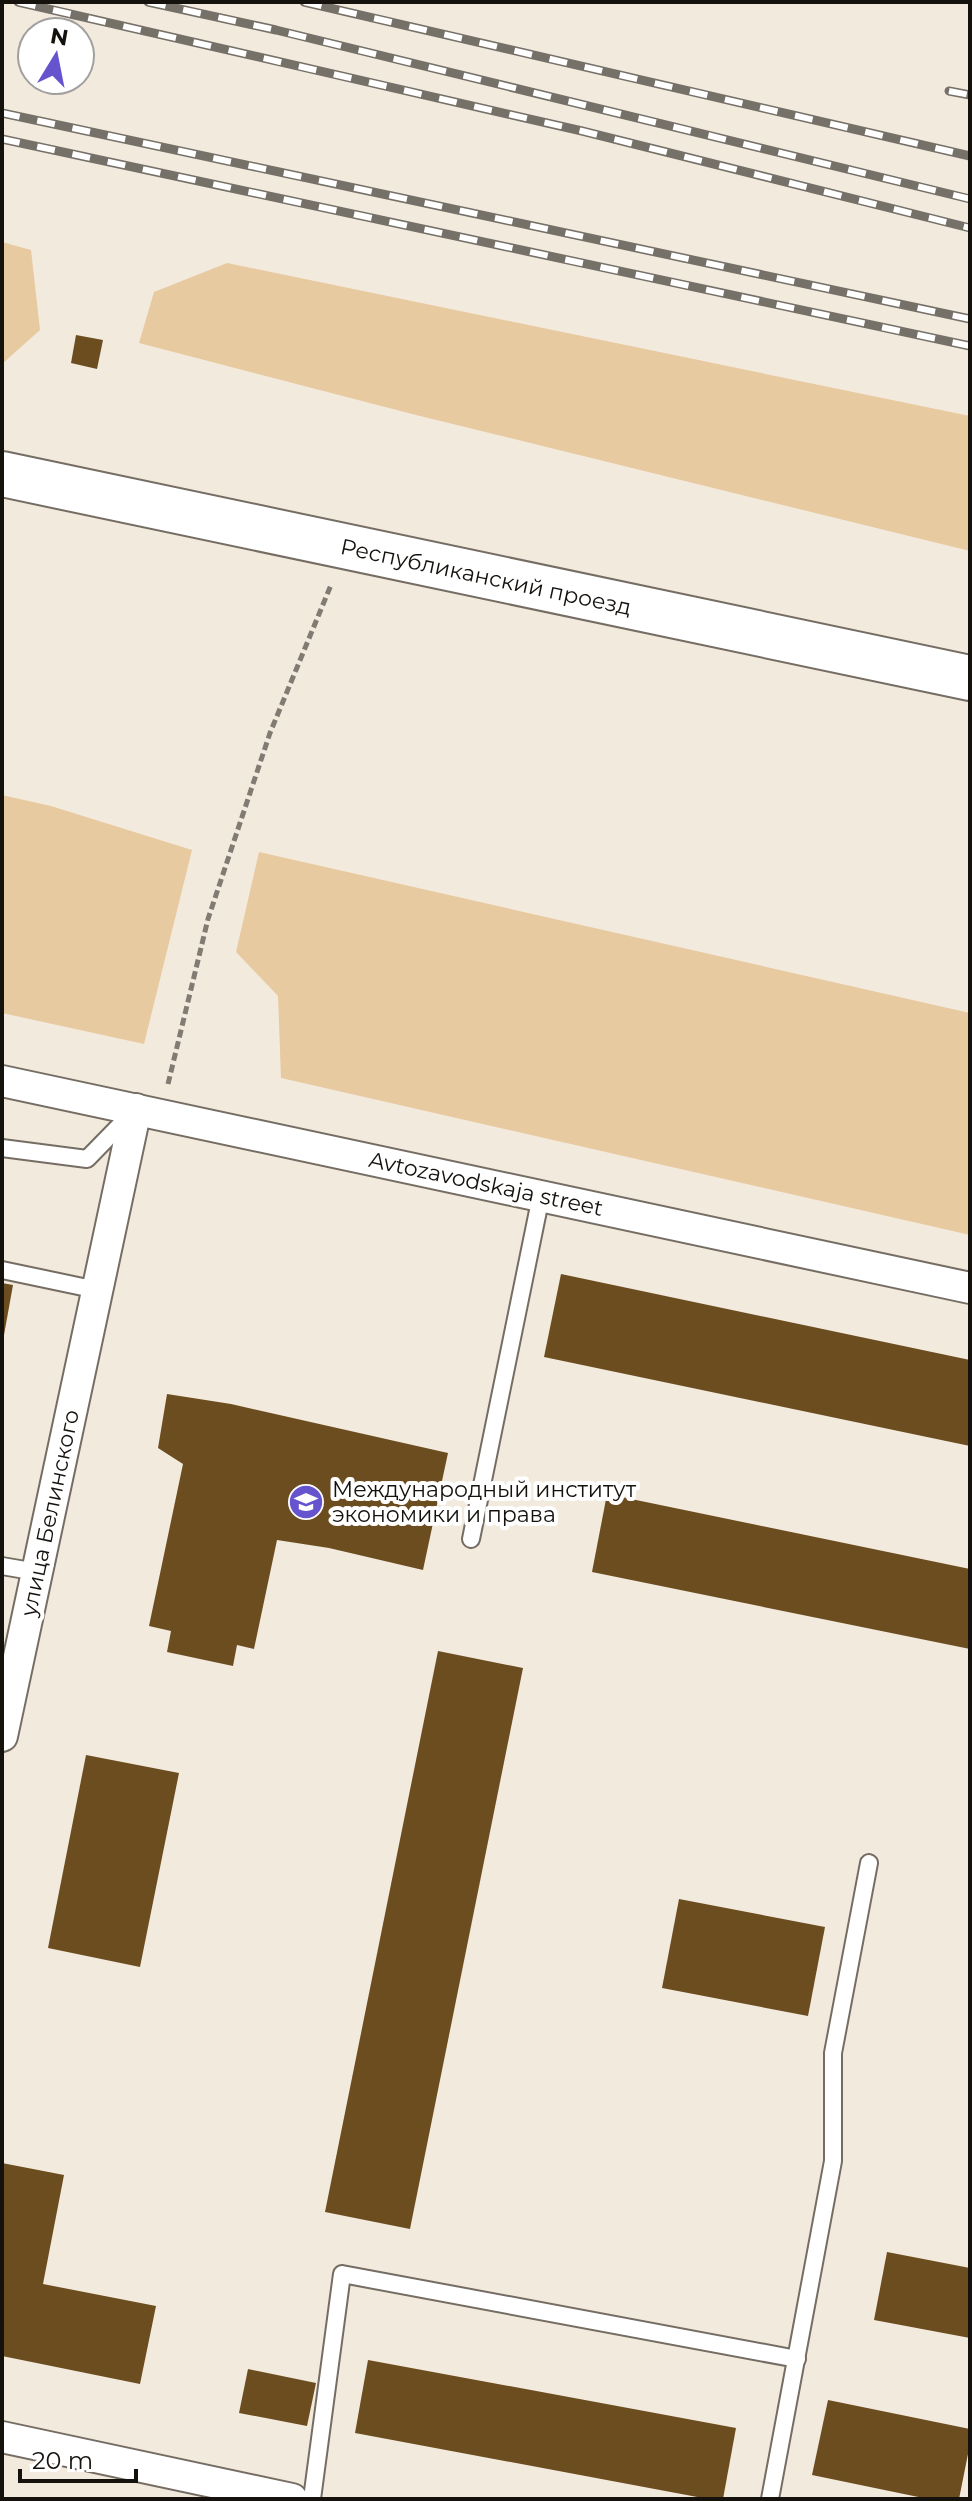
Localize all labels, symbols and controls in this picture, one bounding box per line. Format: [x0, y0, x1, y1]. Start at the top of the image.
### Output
north arrow [16, 16, 96, 96]
text: N [48, 22, 70, 52]
street label: Республиканский проезд [338, 533, 634, 621]
street label: Avtozavodskaja street [366, 1146, 606, 1222]
street label: улица Белинского [15, 1407, 85, 1620]
place label: Международный институт экономики и права [332, 1476, 637, 1528]
school or university icon: Международный институт экономики и права [287, 1483, 325, 1521]
scale bar [20, 2433, 136, 2483]
text: 20 m [32, 2446, 93, 2475]

